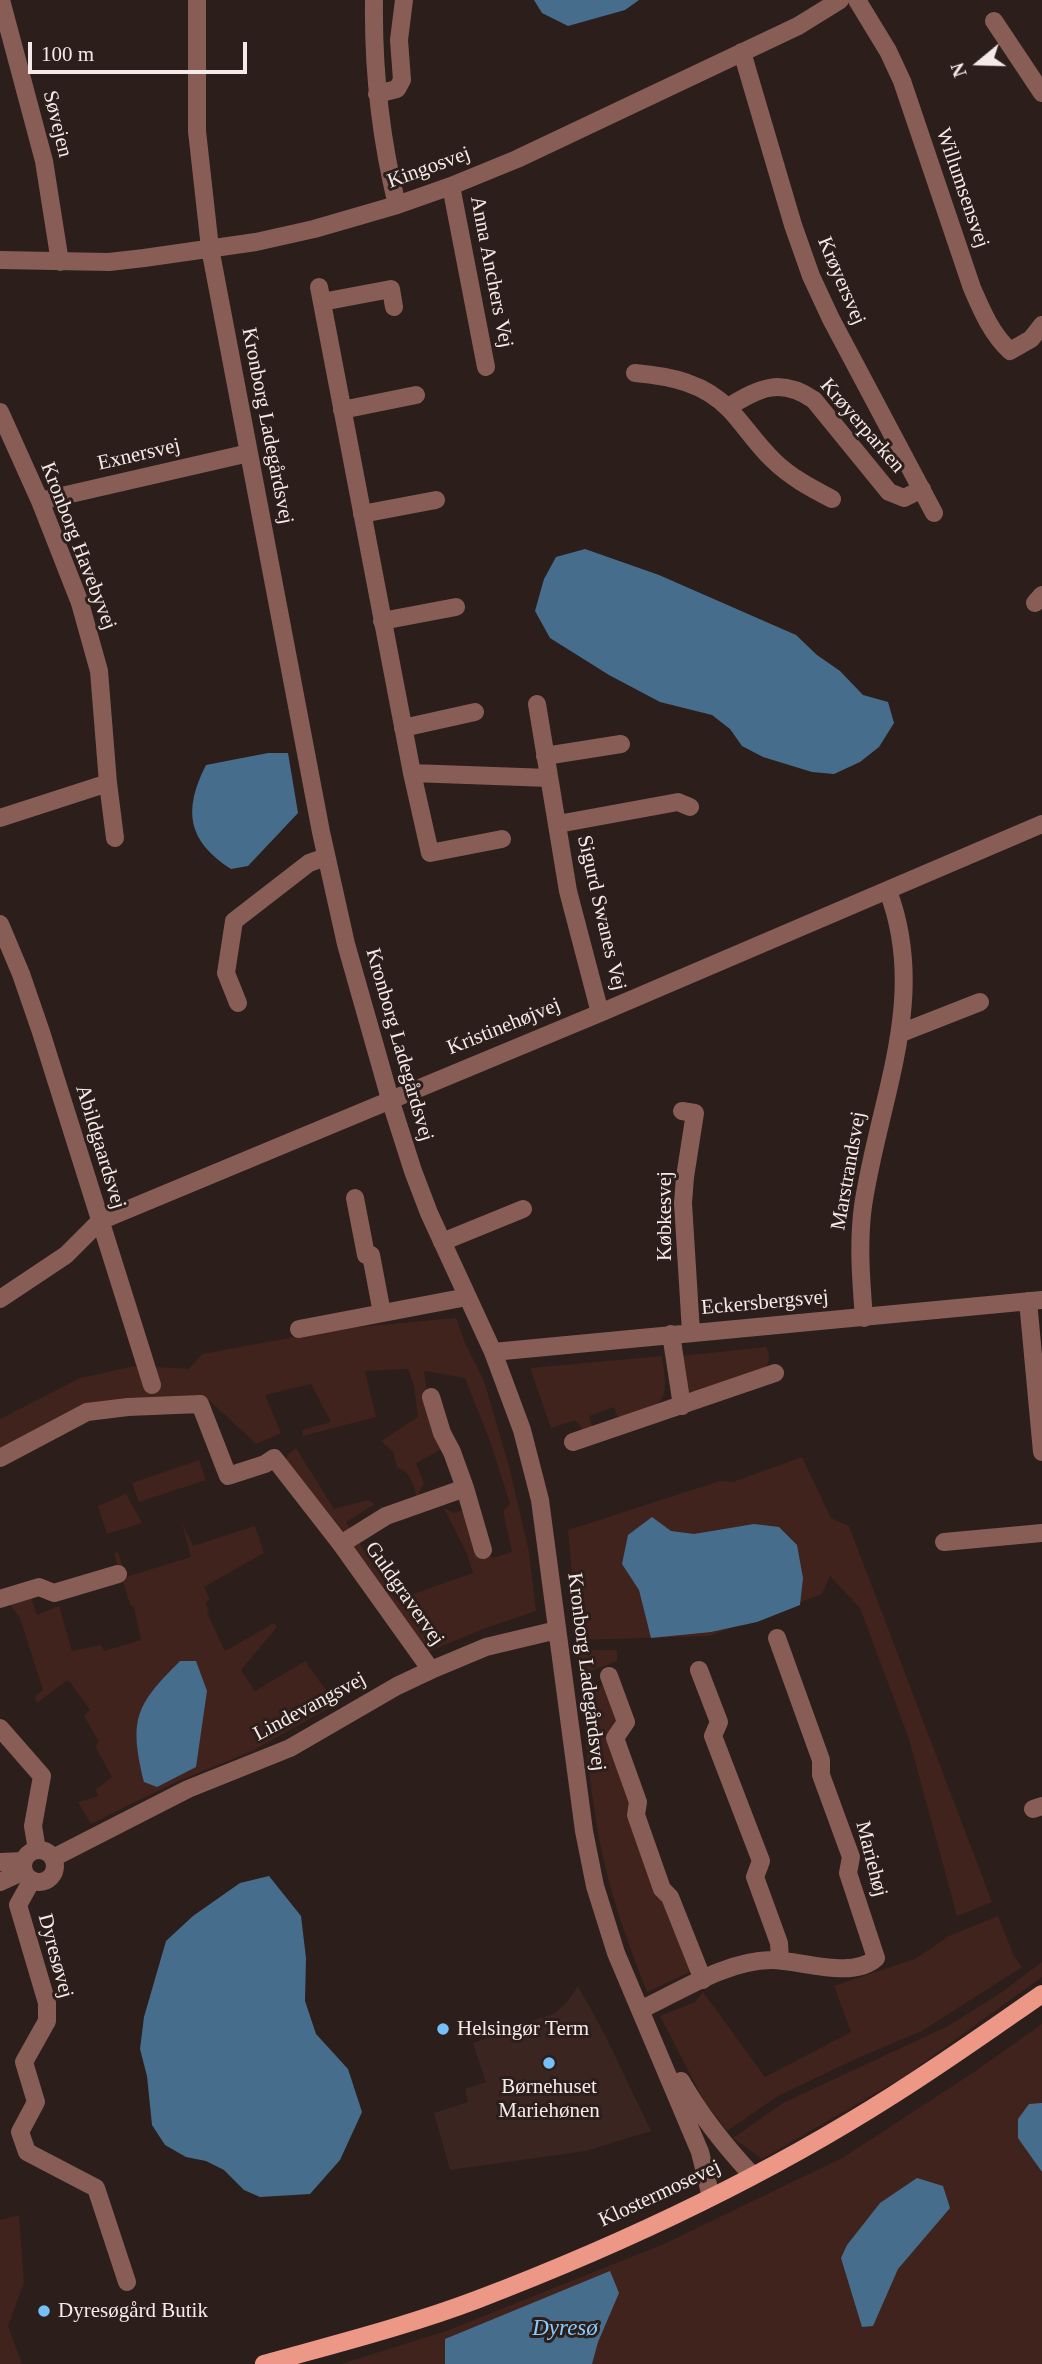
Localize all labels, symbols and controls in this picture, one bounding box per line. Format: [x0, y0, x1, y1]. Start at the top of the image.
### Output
scale bar [32, 28, 250, 72]
north arrow [944, 28, 1014, 98]
text: 100 m [41, 42, 94, 66]
text: N [947, 60, 971, 80]
street label: Søvejen [37, 88, 77, 160]
street label: Willumsensvej [930, 125, 994, 251]
street label: Kingosvej [384, 141, 474, 195]
street label: Anna Anchers Vej [464, 194, 518, 350]
street label: Krøyersvej [811, 233, 871, 329]
street label: Kronborg Ladegårdsvej [236, 326, 298, 526]
street label: Krøyerparken [814, 374, 910, 478]
street label: Exnersvej [95, 433, 183, 477]
street label: Kronborg Havebyvej [34, 459, 122, 633]
street label: Sigurd Swanes Vej [571, 833, 631, 993]
street label: Kronborg Ladegårdsvej [359, 946, 439, 1144]
street label: Kristinehøjvej [444, 993, 564, 1061]
street label: Abildgaardsvej [69, 1082, 131, 1212]
street label: Marstrandsvej [826, 1110, 872, 1232]
street label: Købkesvej [652, 1171, 678, 1261]
street label: Eckersbergsvej [700, 1285, 830, 1321]
street label: Guldgravervej [359, 1537, 449, 1651]
street label: Kronborg Ladegårdsvej [561, 1571, 611, 1773]
street label: Lindevangsvej [250, 1667, 370, 1747]
street label: Mariehøj [849, 1819, 893, 1899]
street label: Dyresøvej [32, 1911, 78, 2001]
place label: Helsingør Term [457, 2016, 589, 2042]
marker: Helsingør Term [435, 2021, 451, 2037]
marker: Børnehuset Mariehønen [541, 2055, 557, 2071]
place label: Børnehuset Mariehønen [498, 2074, 600, 2124]
street label: Klostermosevej [595, 2155, 725, 2233]
place label: Dyresøgård Butik [58, 2298, 208, 2324]
marker: Dyresøgård Butik [36, 2303, 52, 2319]
water label: Dyresø [532, 2315, 598, 2343]

